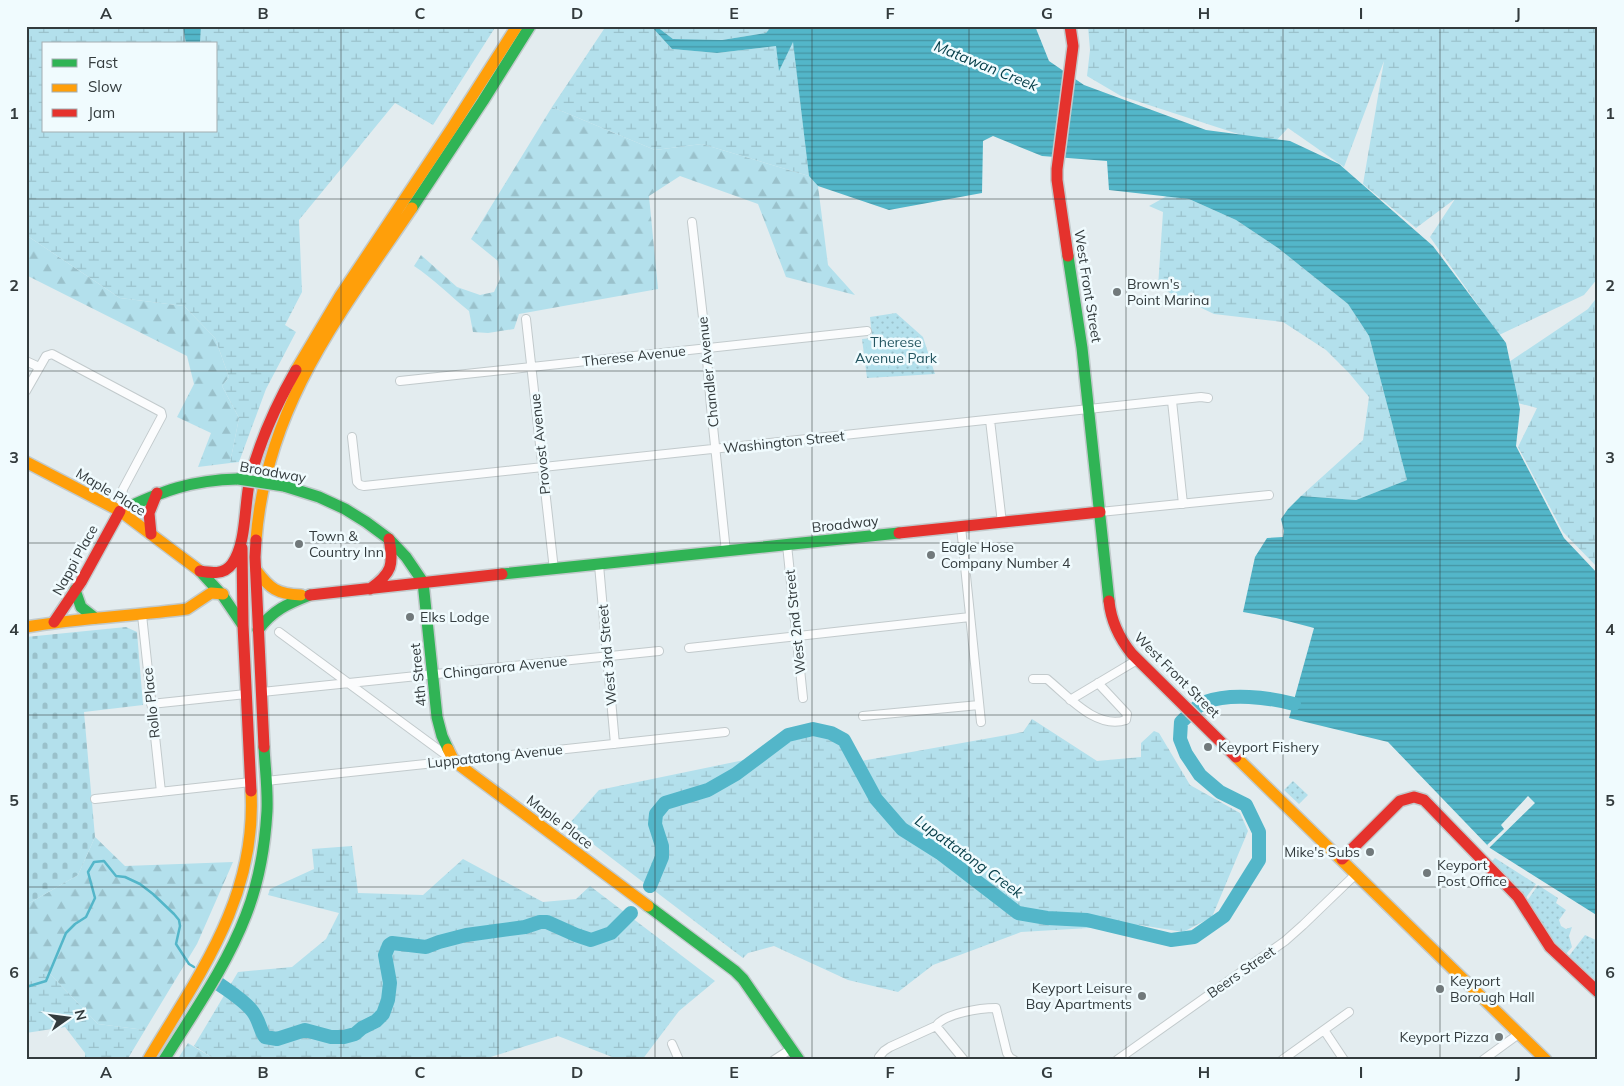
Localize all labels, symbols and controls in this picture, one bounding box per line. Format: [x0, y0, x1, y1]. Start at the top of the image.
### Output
text: A [100, 3, 112, 23]
text: B [257, 3, 269, 23]
text: C [415, 3, 426, 23]
text: D [571, 3, 583, 23]
text: E [729, 3, 739, 23]
text: F [885, 3, 895, 23]
text: G [1041, 3, 1053, 23]
text: H [1198, 3, 1210, 23]
text: I [1359, 3, 1363, 23]
text: J [1515, 3, 1521, 23]
water label: Matawan Creek [931, 36, 1042, 95]
legend [42, 42, 218, 132]
text: Fast [88, 53, 118, 72]
text: Slow [88, 77, 122, 96]
text: 1 [9, 103, 19, 123]
text: Jam [88, 103, 115, 122]
text: 1 [1605, 103, 1615, 123]
street label: West Front Street [1070, 228, 1106, 344]
text: 2 [9, 275, 19, 295]
place label: Brown's Point Marina [1127, 275, 1209, 309]
text: 2 [1605, 275, 1615, 295]
marker: Brown's Point Marina [1111, 286, 1123, 298]
street label: Chandler Avenue [693, 316, 723, 428]
park label: Therese Avenue Park [855, 333, 938, 367]
street label: Therese Avenue [581, 342, 687, 370]
street label: Provost Avenue [526, 393, 554, 495]
street label: Washington Street [723, 427, 846, 457]
text: 3 [9, 447, 19, 467]
text: 3 [1605, 447, 1615, 467]
street label: Broadway [238, 457, 308, 487]
street label: Maple Place [73, 464, 149, 520]
street label: Broadway [811, 511, 880, 536]
street label: Nappi Place [48, 522, 102, 598]
place label: Town & Country Inn [309, 527, 384, 561]
marker: Town & Country Inn [293, 538, 305, 550]
place label: Eagle Hose Company Number 4 [941, 538, 1071, 572]
marker: Eagle Hose Company Number 4 [925, 549, 937, 561]
street label: West 2nd Street [781, 569, 809, 675]
street label: West 3rd Street [594, 603, 620, 707]
place label: Elks Lodge [420, 608, 489, 626]
marker: Elks Lodge [404, 611, 416, 623]
text: 4 [9, 619, 19, 639]
text: 4 [1605, 619, 1615, 639]
street label: West Front Street [1130, 628, 1224, 722]
street label: 4th Street [406, 642, 430, 708]
street label: Chingarora Avenue [442, 652, 568, 682]
street label: Rollo Place [138, 667, 164, 739]
place label: Keyport Fishery [1218, 738, 1320, 756]
street label: Luppatatong Avenue [426, 740, 564, 772]
marker: Keyport Fishery [1202, 741, 1214, 753]
text: 5 [9, 790, 19, 810]
text: 5 [1605, 790, 1615, 810]
street label: Maple Place [523, 791, 597, 853]
water label: Lupattatong Creek [911, 811, 1028, 903]
place label: Mike's Subs [1284, 843, 1360, 861]
marker: Mike's Subs [1364, 846, 1376, 858]
place label: Keyport Post Office [1437, 856, 1507, 890]
marker: Keyport Post Office [1421, 867, 1433, 879]
street label: Beers Street [1203, 942, 1279, 1002]
text: 6 [9, 962, 19, 982]
text: 6 [1605, 962, 1615, 982]
place label: Keyport Borough Hall [1450, 972, 1535, 1006]
place label: Keyport Leisure Bay Apartments [1026, 979, 1132, 1013]
marker: Keyport Borough Hall [1434, 983, 1446, 995]
marker: Keyport Leisure Bay Apartments [1136, 990, 1148, 1002]
north arrow [42, 994, 92, 1044]
text: N [71, 1008, 91, 1022]
place label: Keyport Pizza [1400, 1028, 1489, 1046]
marker: Keyport Pizza [1493, 1031, 1505, 1043]
text: A [100, 1062, 112, 1082]
text: B [257, 1062, 269, 1082]
text: C [415, 1062, 426, 1082]
text: D [571, 1062, 583, 1082]
text: E [729, 1062, 739, 1082]
text: F [885, 1062, 895, 1082]
text: G [1041, 1062, 1053, 1082]
text: H [1198, 1062, 1210, 1082]
text: I [1359, 1062, 1363, 1082]
text: J [1515, 1062, 1521, 1082]

